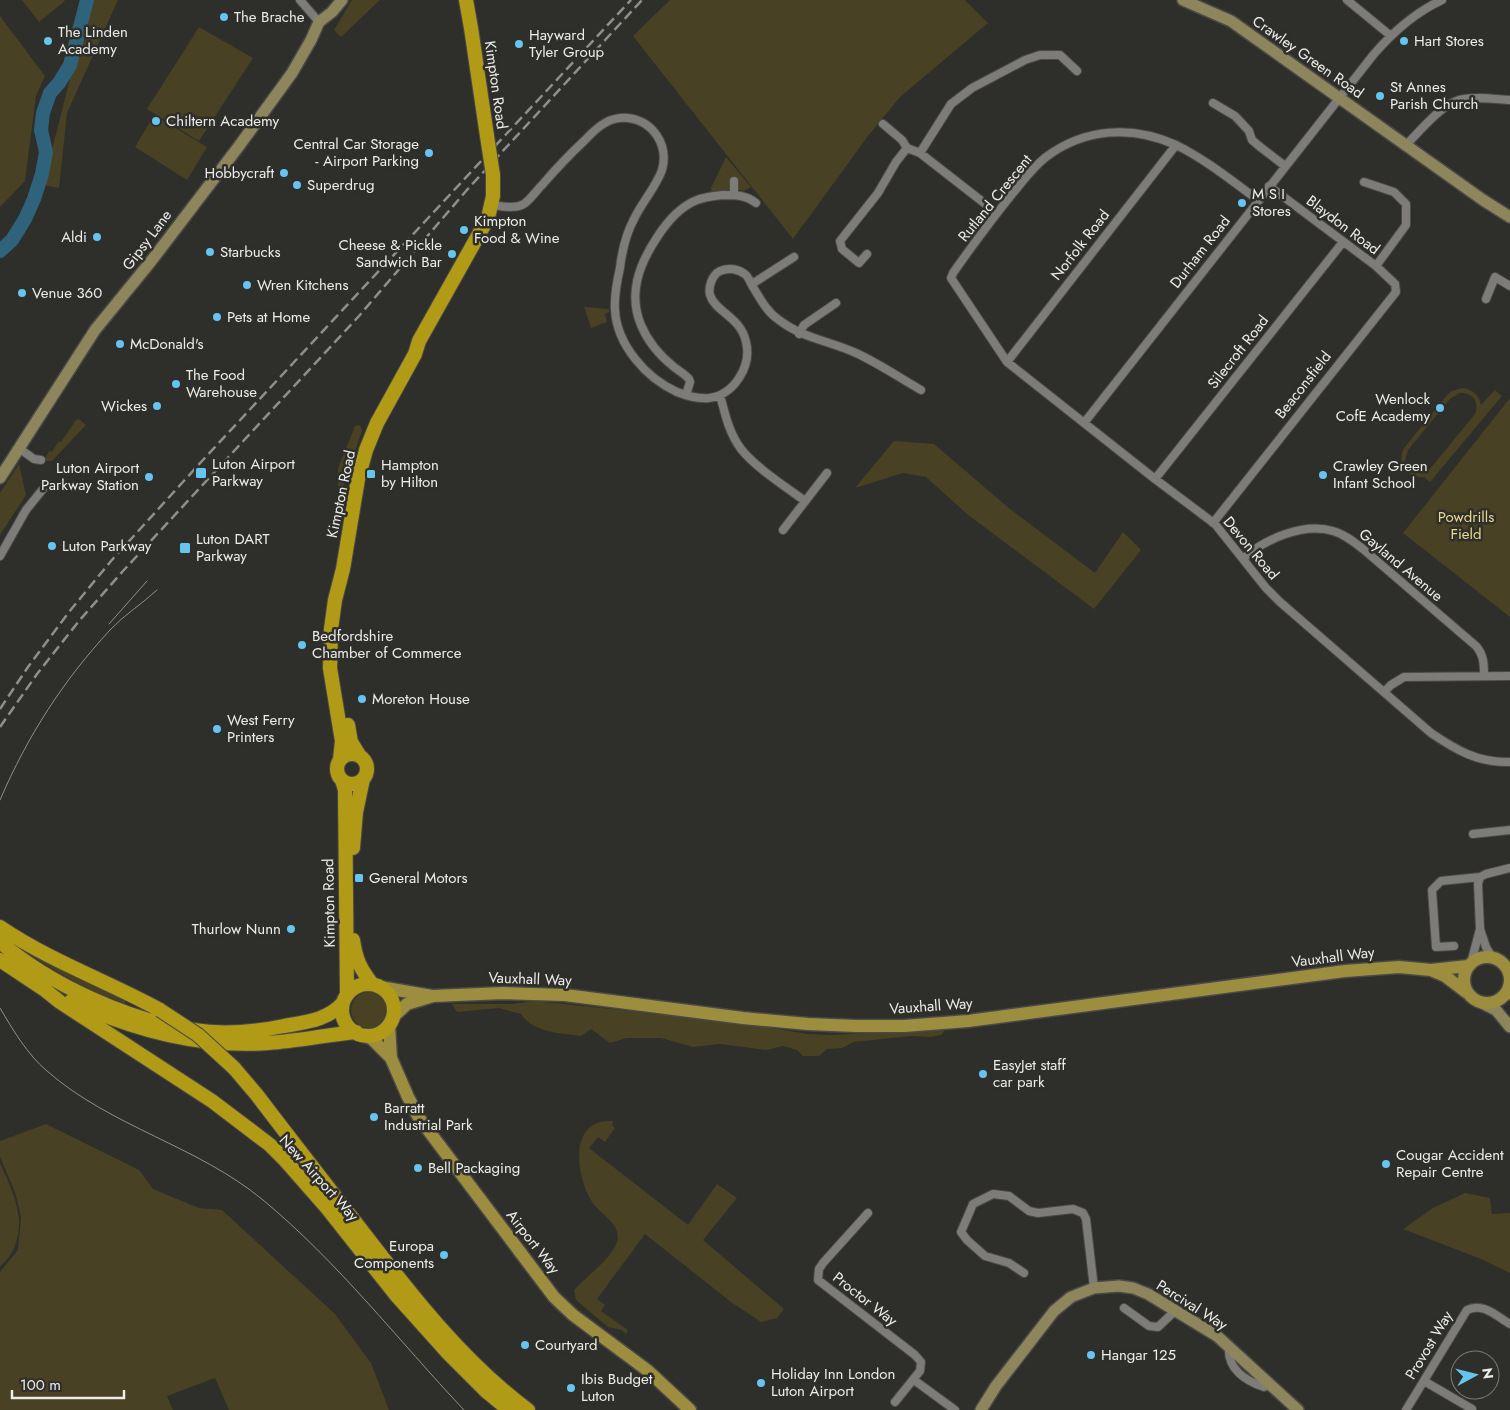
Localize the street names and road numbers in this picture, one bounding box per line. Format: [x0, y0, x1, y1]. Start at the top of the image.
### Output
street label: Crawley Green Road [1248, 10, 1368, 104]
street label: Kimpton Road [479, 39, 513, 131]
street label: Rutland Crescent [953, 149, 1037, 246]
street label: Blaydon Road [1302, 190, 1384, 260]
street label: Gipsy Lane [117, 205, 177, 275]
street label: Norfolk Road [1045, 205, 1115, 285]
street label: Durham Road [1165, 211, 1235, 293]
street label: Silecroft Road [1202, 310, 1274, 394]
street label: Beaconsfield [1270, 347, 1336, 423]
street label: Kimpton Road [321, 448, 361, 540]
street label: Devon Road [1218, 511, 1284, 585]
street label: Gayland Avenue [1354, 523, 1448, 607]
street label: Kimpton Road [317, 858, 341, 948]
street label: Vauxhall Way [1290, 941, 1376, 973]
street label: Vauxhall Way [488, 967, 572, 991]
street label: Vauxhall Way [889, 992, 974, 1020]
street label: New Airport Way [274, 1130, 364, 1226]
street label: Airport Way [501, 1205, 565, 1279]
street label: Proctor Way [828, 1267, 902, 1332]
street label: Percival Way [1152, 1274, 1232, 1336]
street label: Provost Way [1400, 1306, 1458, 1383]

